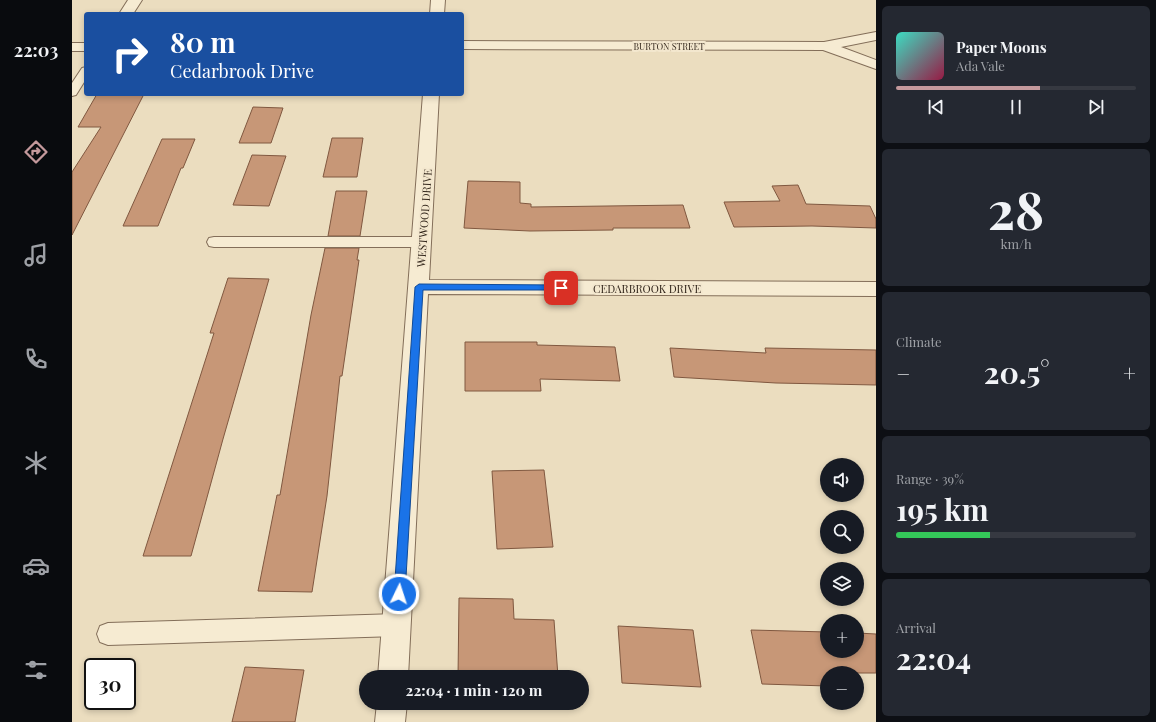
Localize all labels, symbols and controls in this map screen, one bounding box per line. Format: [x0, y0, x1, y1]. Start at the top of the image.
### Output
text: 80 m [170, 23, 236, 60]
icon: right [104, 28, 156, 80]
text: Paper Moons [956, 37, 1047, 57]
text: 22:03 [14, 38, 58, 62]
street label: BURTON STREET [633, 40, 705, 52]
text: Ada Vale [956, 57, 1005, 74]
text: Cedarbrook Drive [170, 59, 314, 83]
icon: previous [925, 96, 947, 118]
icon: pause [1005, 96, 1027, 118]
icon: next [1085, 96, 1107, 118]
icon: directions [22, 138, 50, 166]
street label: WESTWOOD DRIVE [413, 168, 435, 269]
text: 28 [988, 174, 1044, 243]
text: km/h [1000, 235, 1032, 252]
icon: music [22, 241, 50, 269]
pin [544, 271, 578, 305]
icon: arrive [550, 277, 572, 299]
street label: CEDARBROOK DRIVE [593, 281, 701, 296]
text: Climate [896, 333, 942, 350]
icon: phone [22, 345, 50, 373]
text: 20.5° [984, 352, 1050, 392]
text: − [896, 358, 910, 388]
text: + [1123, 358, 1136, 388]
icon: climate [22, 449, 50, 477]
map controls [820, 458, 864, 710]
button: sound [820, 458, 864, 502]
text: Range · 39% [896, 470, 964, 487]
text: 195 km [896, 489, 989, 529]
button: search [820, 510, 864, 554]
icon: car [22, 552, 50, 580]
button: layers [820, 562, 864, 606]
position arrow [378, 573, 420, 615]
button: + [820, 614, 864, 658]
text: Arrival [896, 619, 936, 636]
text: 22:04 [896, 638, 971, 678]
icon: filters [22, 656, 50, 684]
speed limit sign: 30 [84, 658, 136, 710]
button: − [820, 666, 864, 710]
text: 22:04 · 1 min · 120 m [406, 680, 542, 700]

